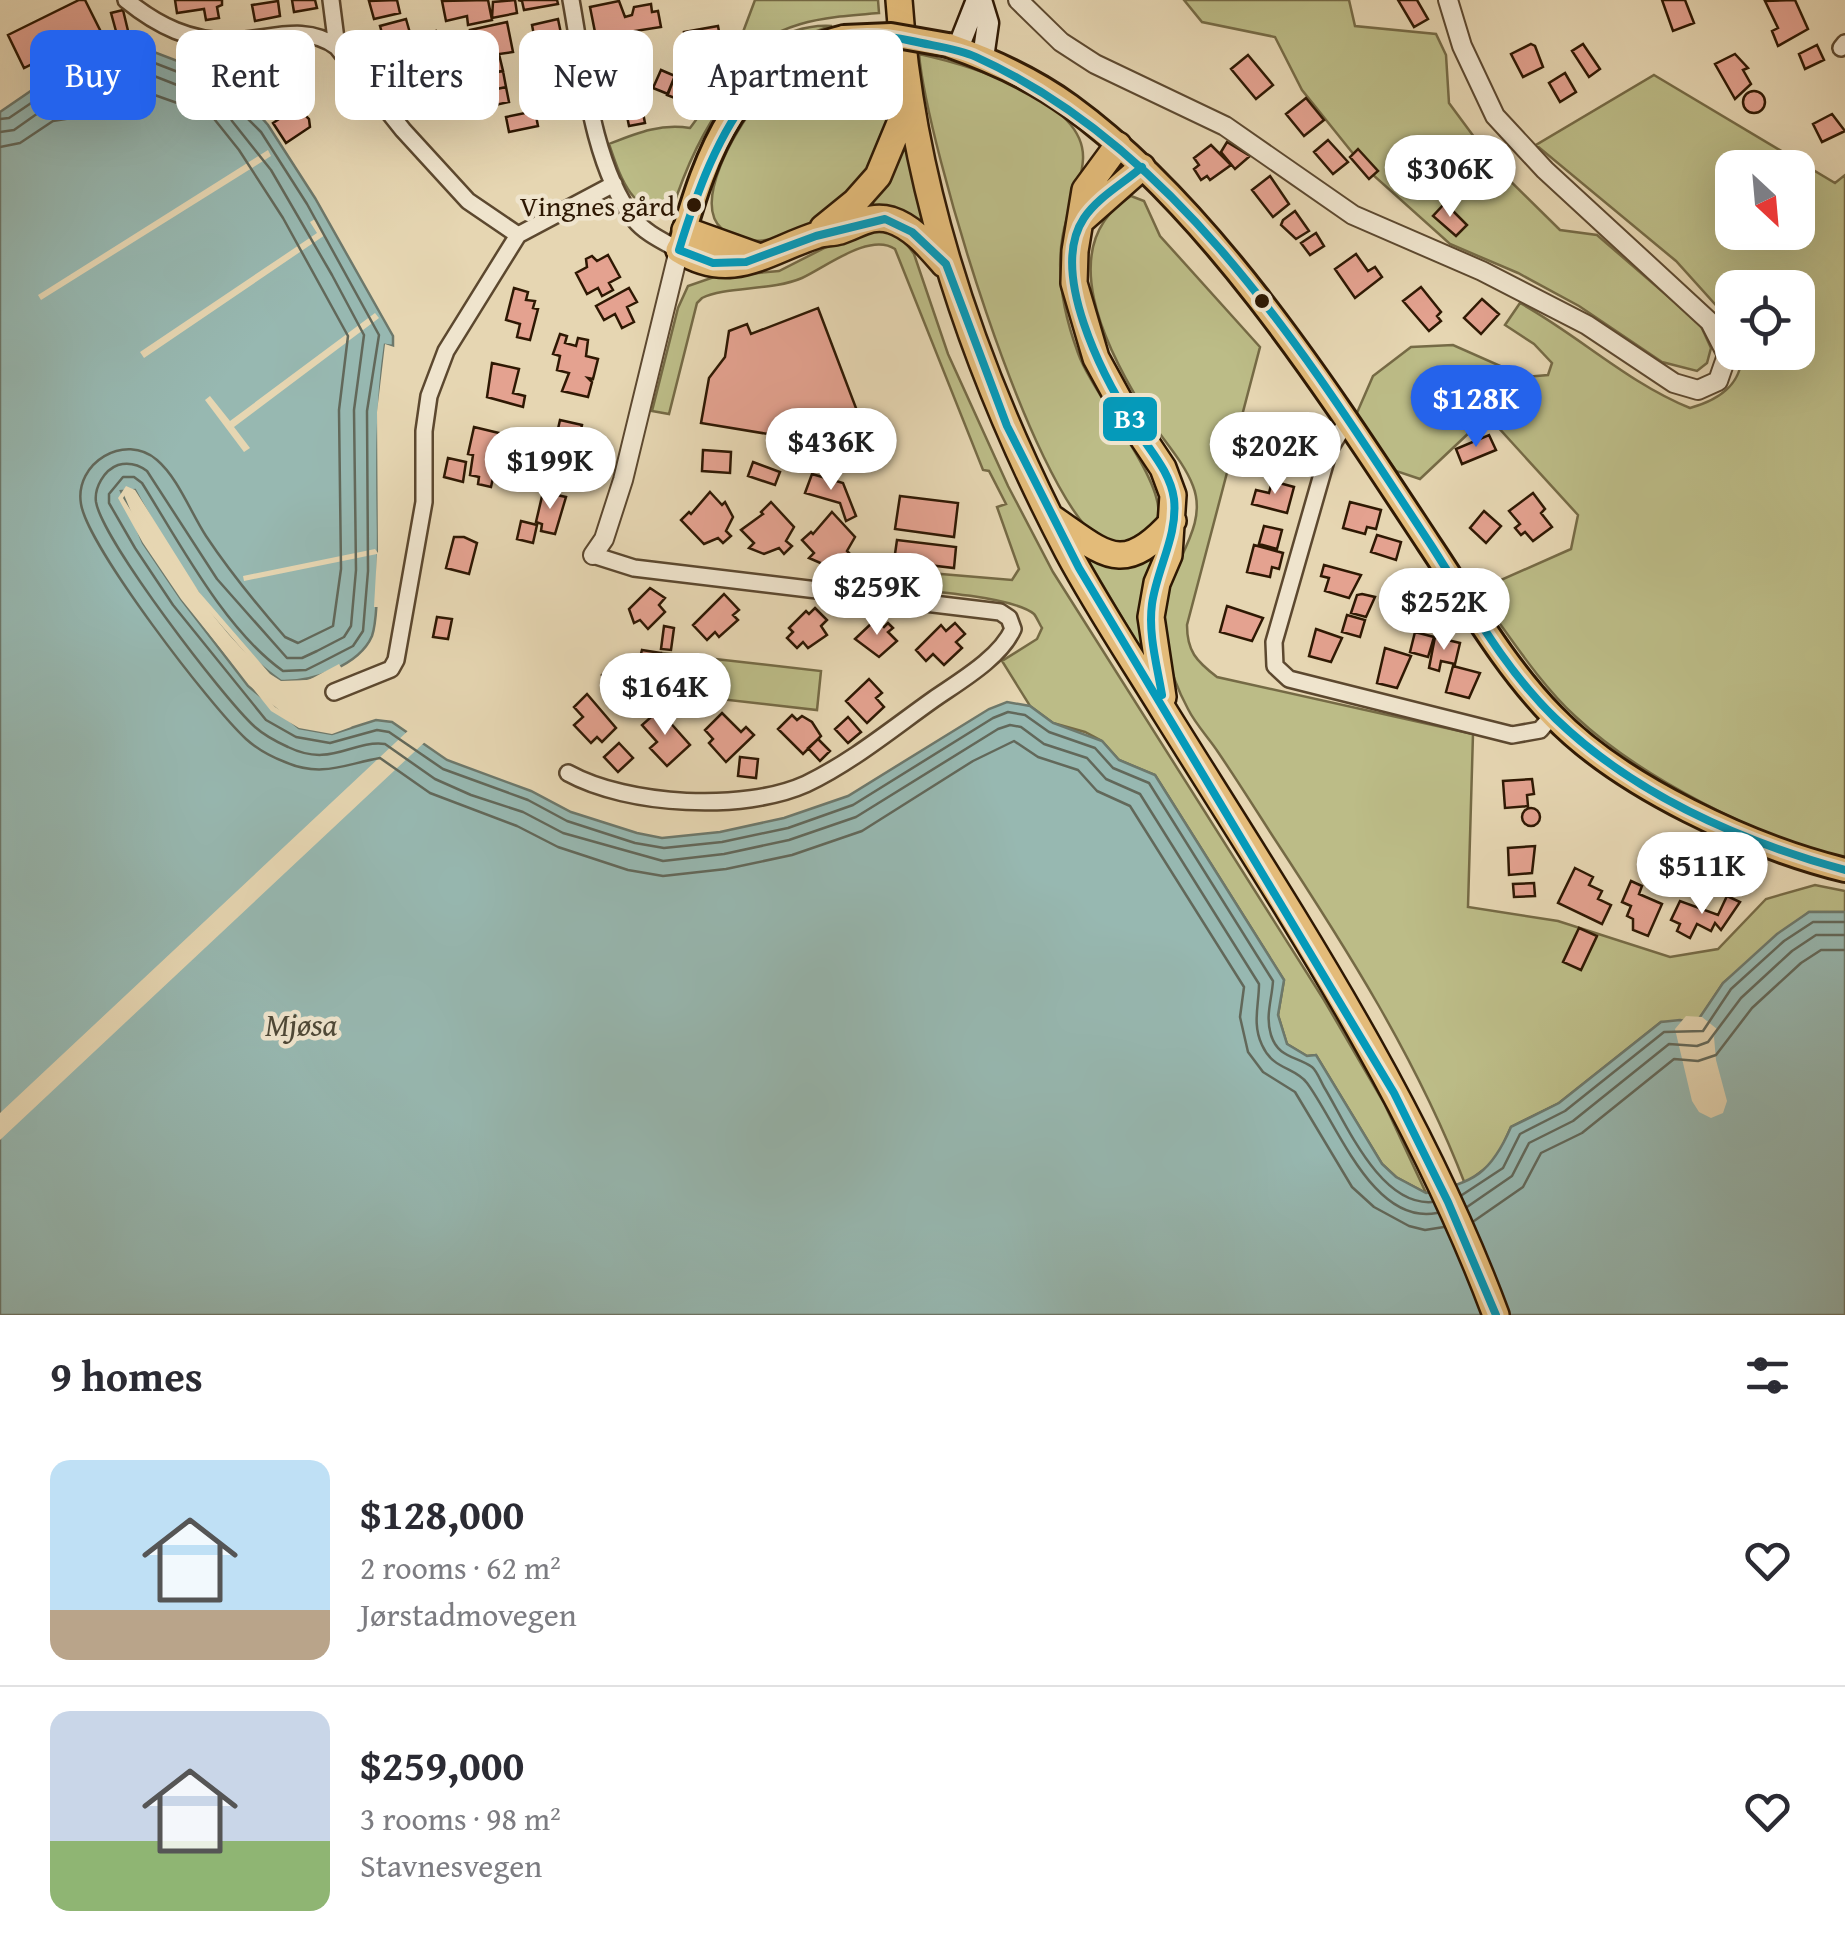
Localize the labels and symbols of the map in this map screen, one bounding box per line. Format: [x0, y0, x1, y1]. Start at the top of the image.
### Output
pin: $306K [1380, 135, 1520, 220]
north arrow [1715, 150, 1815, 250]
place label: Vingnes gård [520, 185, 675, 226]
marker: Vingnes gård [684, 195, 704, 215]
unlabelled marker [1252, 291, 1272, 311]
pin: $128K [1406, 365, 1546, 450]
line badge: B3 [1101, 395, 1159, 443]
text: B3 [1114, 397, 1146, 438]
pin: $436K [761, 408, 901, 493]
pin: $202K [1205, 412, 1345, 497]
pin: $199K [480, 427, 620, 512]
pin: $259K [807, 553, 947, 638]
pin: $252K [1374, 568, 1514, 653]
pin: $164K [595, 653, 735, 738]
pin: $511K [1632, 832, 1772, 917]
water label: Mjøsa [265, 1001, 337, 1048]

